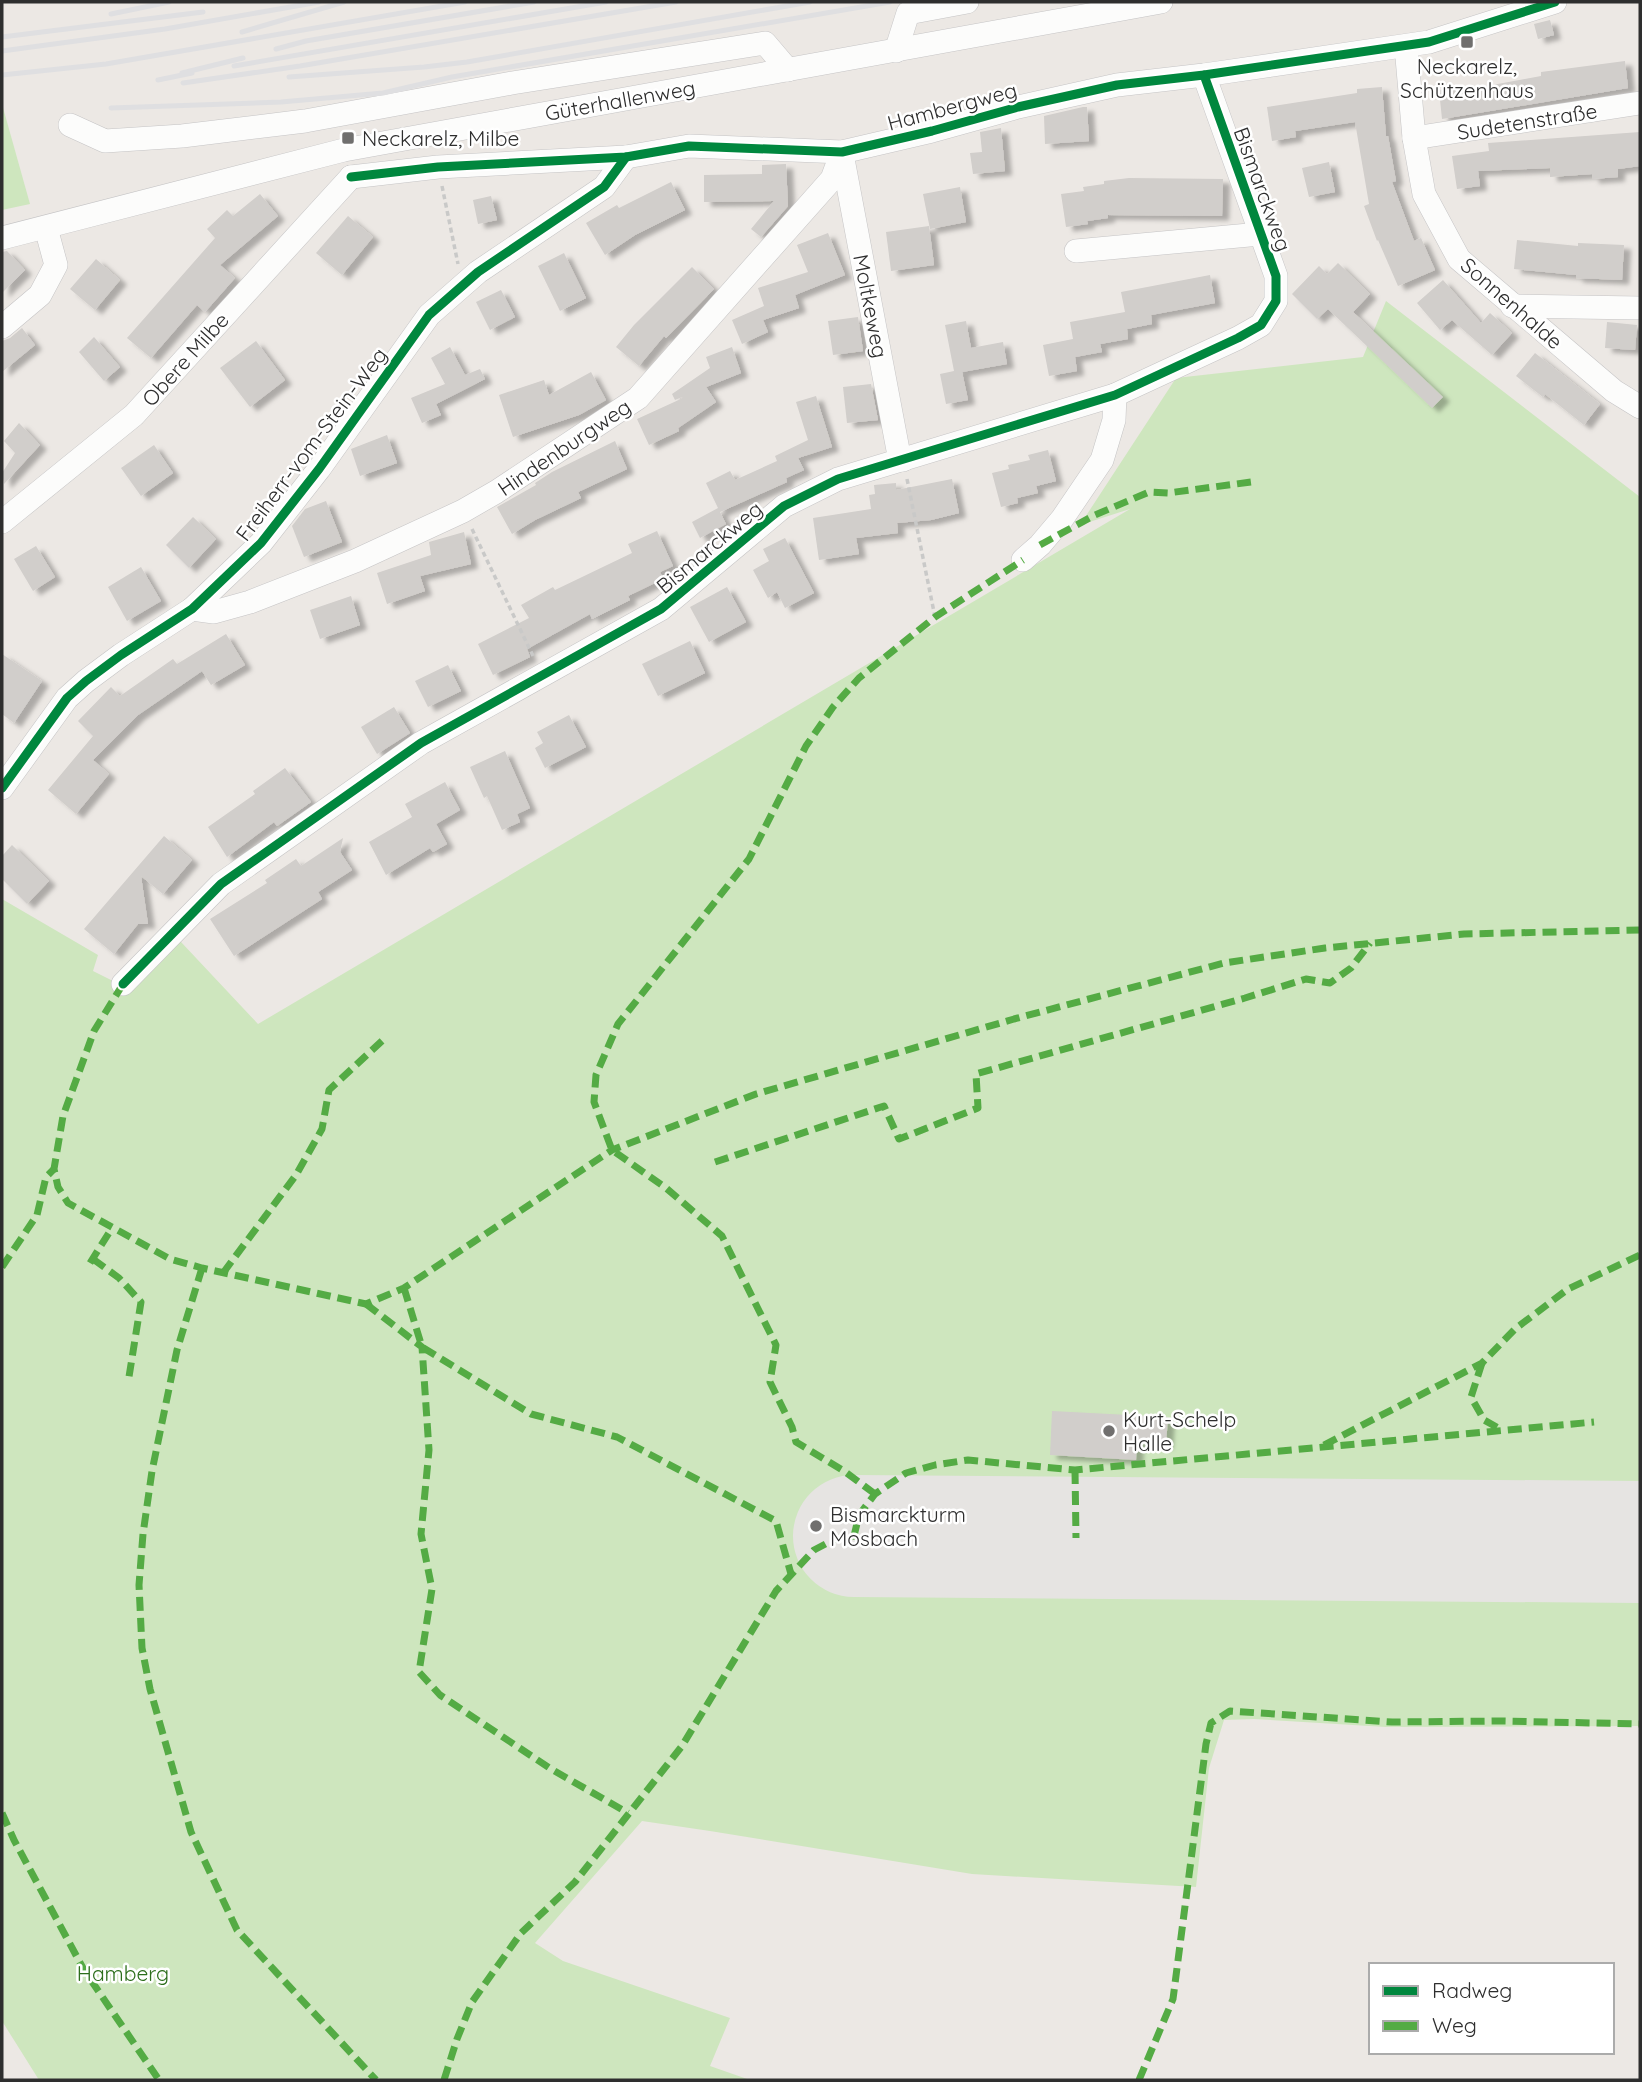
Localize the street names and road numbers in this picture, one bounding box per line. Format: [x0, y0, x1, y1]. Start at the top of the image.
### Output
street label: Güterhallenweg [543, 74, 697, 126]
street label: Hambergweg [884, 76, 1020, 136]
street label: Sudetenstraße [1455, 97, 1599, 145]
street label: Bismarckweg [1229, 123, 1297, 255]
street label: Moltkeweg [848, 252, 894, 360]
street label: Sonnenhalde [1456, 252, 1568, 354]
street label: Obere Milbe [136, 307, 234, 411]
street label: Freiherr-vom-Stein-Weg [230, 342, 392, 546]
street label: Hindenburgweg [493, 393, 635, 501]
street label: Bismarckweg [651, 495, 767, 599]

